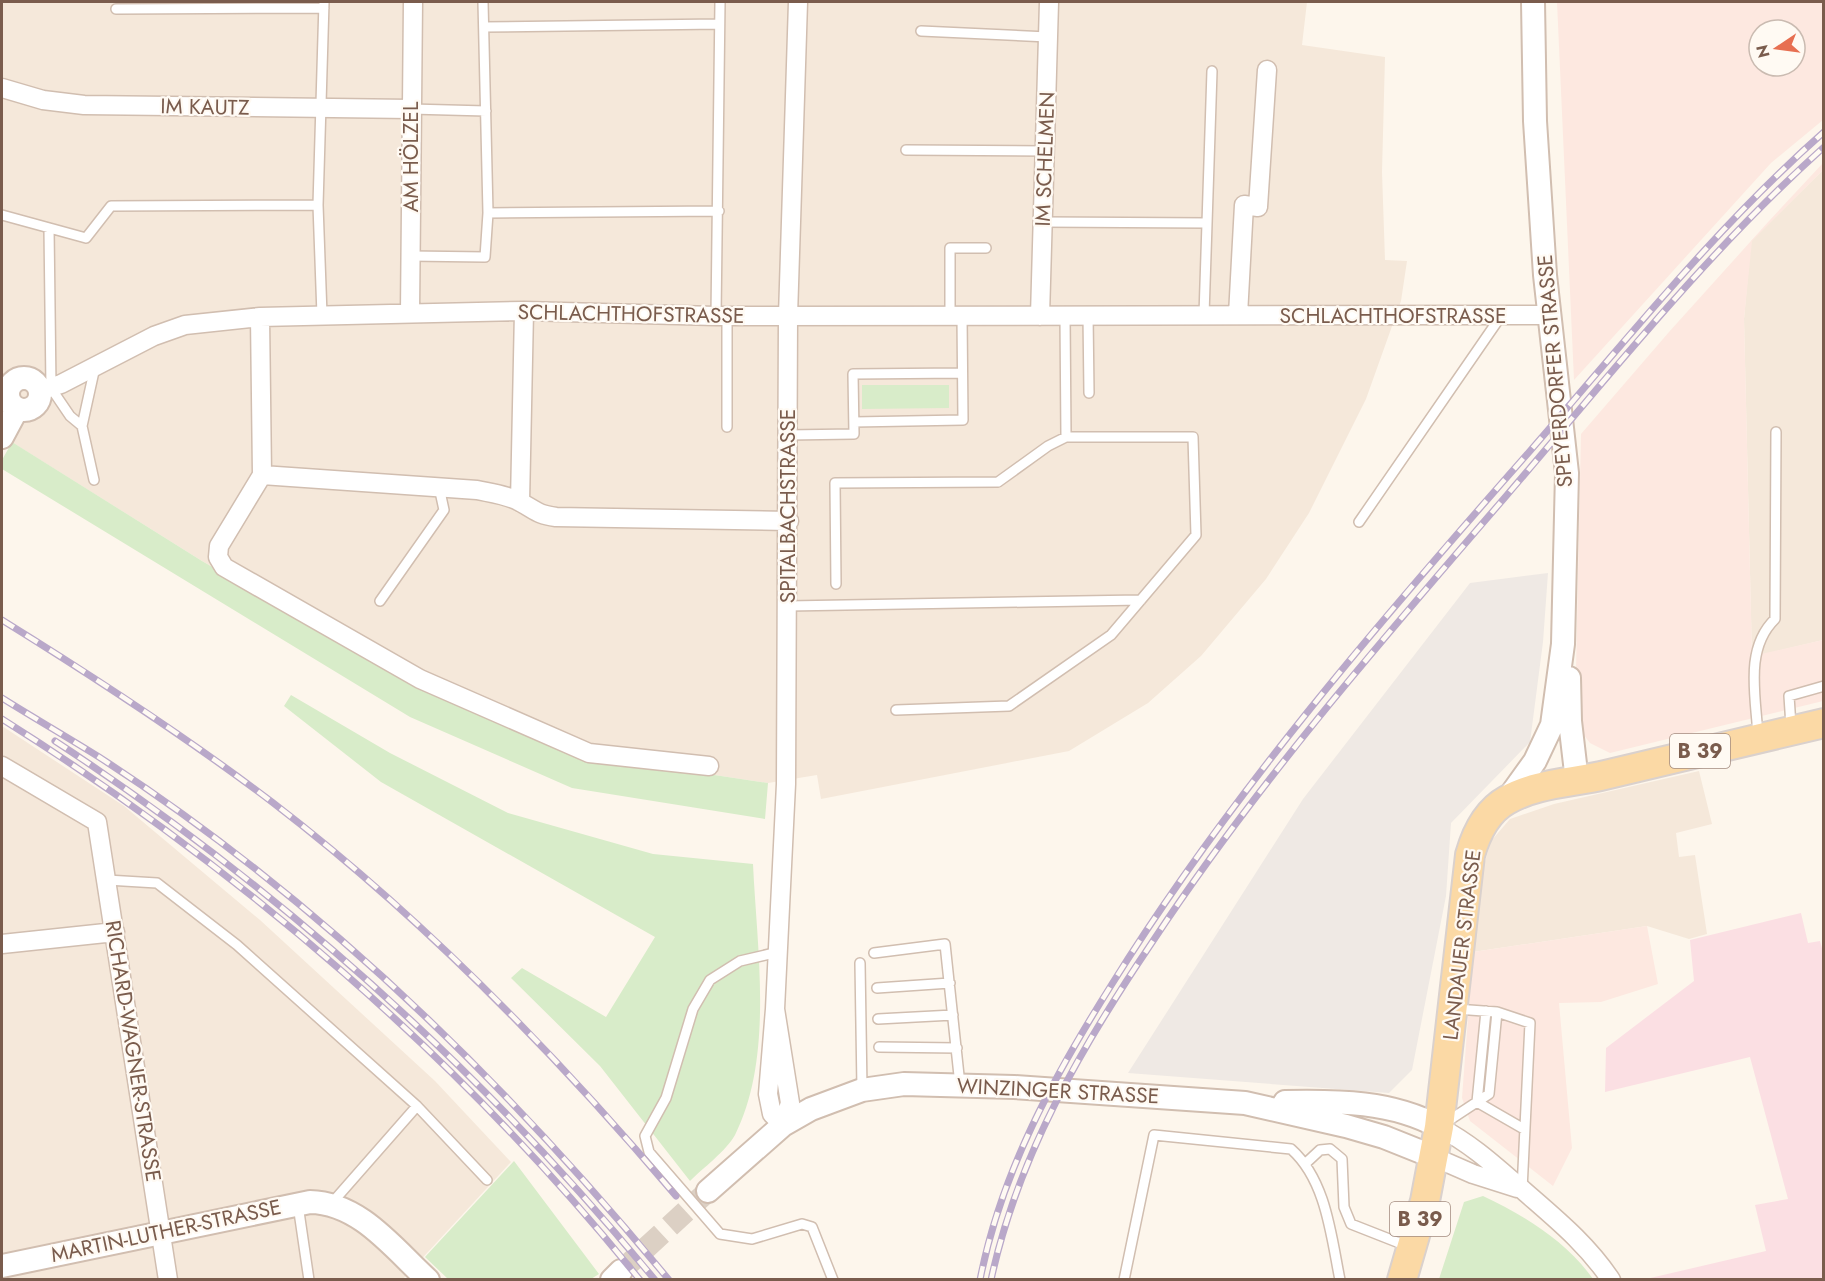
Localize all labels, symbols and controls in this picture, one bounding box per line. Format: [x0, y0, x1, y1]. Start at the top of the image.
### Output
north arrow [1747, 18, 1807, 78]
text: N [1750, 42, 1776, 60]
street label: IM KAUTZ [160, 91, 250, 123]
street label: IM SCHELMEN [1028, 91, 1062, 227]
street label: AM HÖLZEL [396, 101, 426, 212]
street label: SPEYERDORFER STRASSE [1530, 253, 1580, 489]
street label: SCHLACHTHOFSTRASSE [517, 297, 745, 331]
street label: SCHLACHTHOFSTRASSE [1280, 301, 1506, 331]
street label: SPITALBACHSTRASSE [773, 409, 803, 603]
road number: B 39 [1670, 734, 1730, 768]
street label: LANDAUER STRASSE [1435, 848, 1489, 1042]
street label: RICHARD-WAGNER-STRASSE [98, 918, 168, 1184]
street label: WINZINGER STRASSE [956, 1071, 1160, 1111]
street label: MARTIN-LUTHER-STRASSE [48, 1192, 284, 1270]
road number: B 39 [1390, 1202, 1450, 1236]

